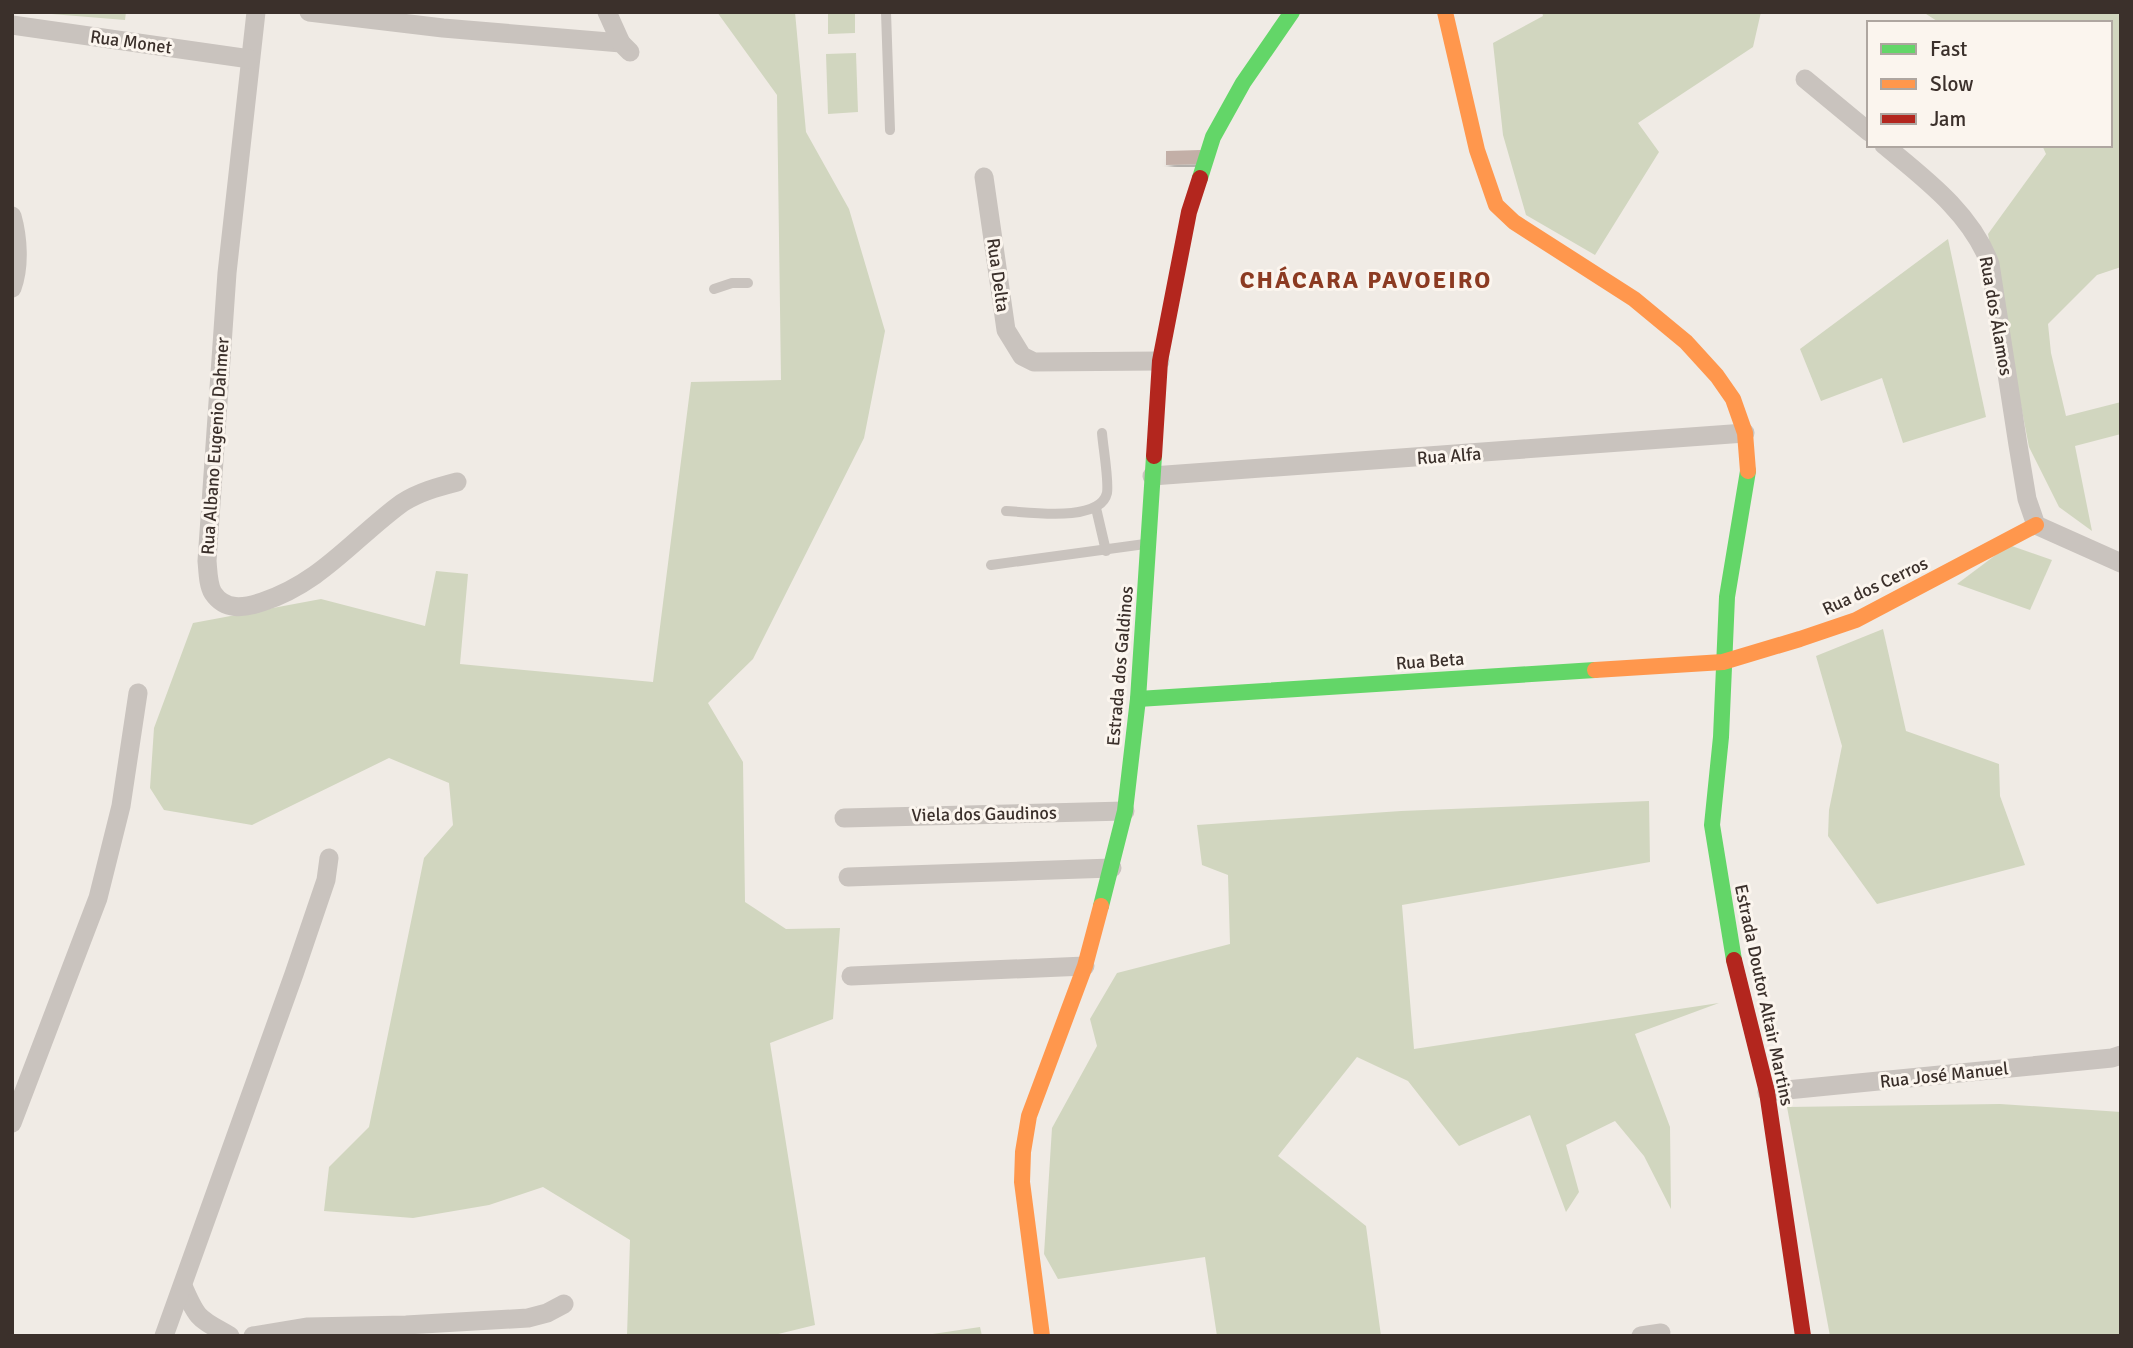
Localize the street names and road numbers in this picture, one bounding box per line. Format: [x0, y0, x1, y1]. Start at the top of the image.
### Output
street label: Rua Monet [89, 25, 173, 59]
street label: Rua Delta [982, 237, 1014, 313]
street label: Rua dos Álamos [1975, 255, 2017, 378]
street label: Rua Albano Eugenio Dahmer [196, 336, 234, 555]
street label: Rua Alfa [1416, 443, 1482, 469]
street label: Rua dos Cerros [1819, 552, 1931, 620]
street label: Estrada dos Galdinos [1102, 585, 1138, 747]
street label: Rua Beta [1395, 648, 1465, 674]
street label: Viela dos Gaudinos [911, 802, 1057, 826]
street label: Estrada Doutor Altair Martins [1730, 882, 1798, 1108]
street label: Rua José Manuel [1879, 1057, 2009, 1093]

